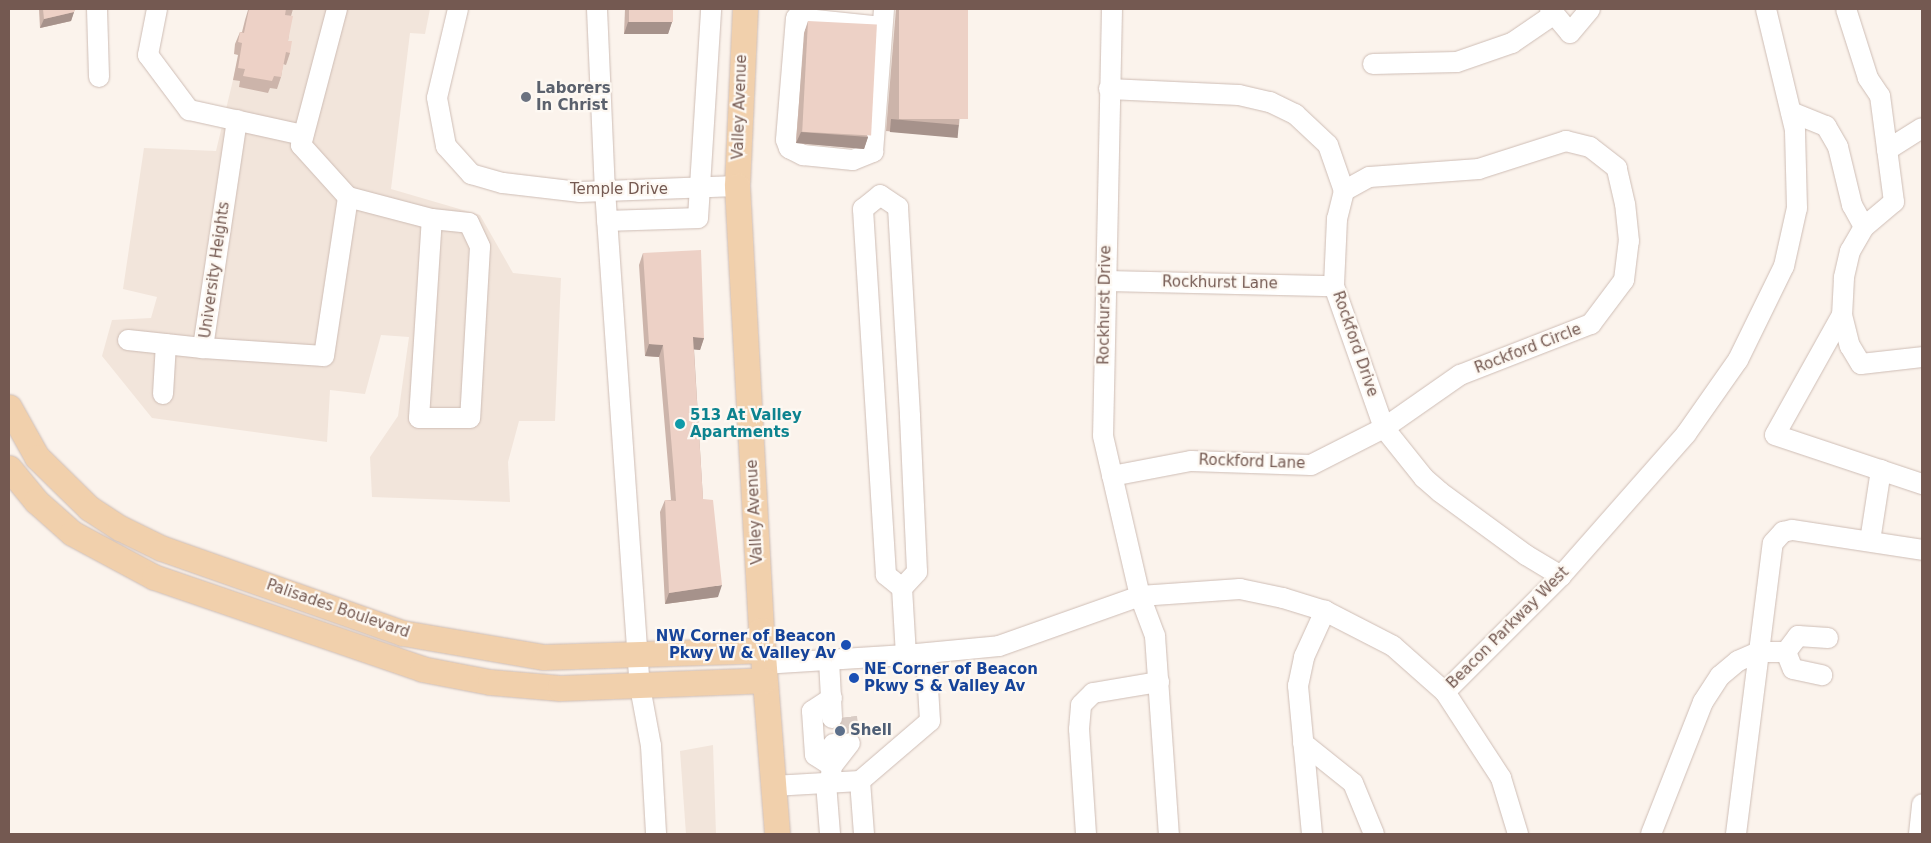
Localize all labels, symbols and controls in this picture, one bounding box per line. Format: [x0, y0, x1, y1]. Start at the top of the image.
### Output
street label: Valley Avenue [729, 54, 751, 160]
place label: Laborers In Christ [536, 79, 611, 114]
marker: Laborers In Christ [520, 91, 532, 103]
street label: Temple Drive [570, 181, 668, 199]
street label: University Heights [196, 201, 234, 339]
street label: Rockhurst Drive [1095, 245, 1115, 365]
street label: Rockhurst Lane [1162, 273, 1278, 293]
street label: Rockford Drive [1329, 289, 1381, 399]
street label: Rockford Circle [1472, 320, 1584, 378]
place label: 513 At Valley Apartments [690, 406, 802, 441]
marker: 513 At Valley Apartments [674, 418, 686, 430]
street label: Rockford Lane [1198, 451, 1306, 473]
street label: Valley Avenue [743, 459, 767, 565]
street label: Beacon Parkway West [1443, 563, 1573, 693]
street label: Palisades Boulevard [264, 576, 412, 642]
place label: NW Corner of Beacon Pkwy W & Valley Av [656, 627, 836, 662]
marker: NW Corner of Beacon Pkwy W & Valley Av [840, 639, 852, 651]
place label: NE Corner of Beacon Pkwy S & Valley Av [864, 660, 1038, 695]
marker: NE Corner of Beacon Pkwy S & Valley Av [848, 672, 860, 684]
place label: Shell [850, 722, 892, 740]
marker: Shell [834, 725, 846, 737]

